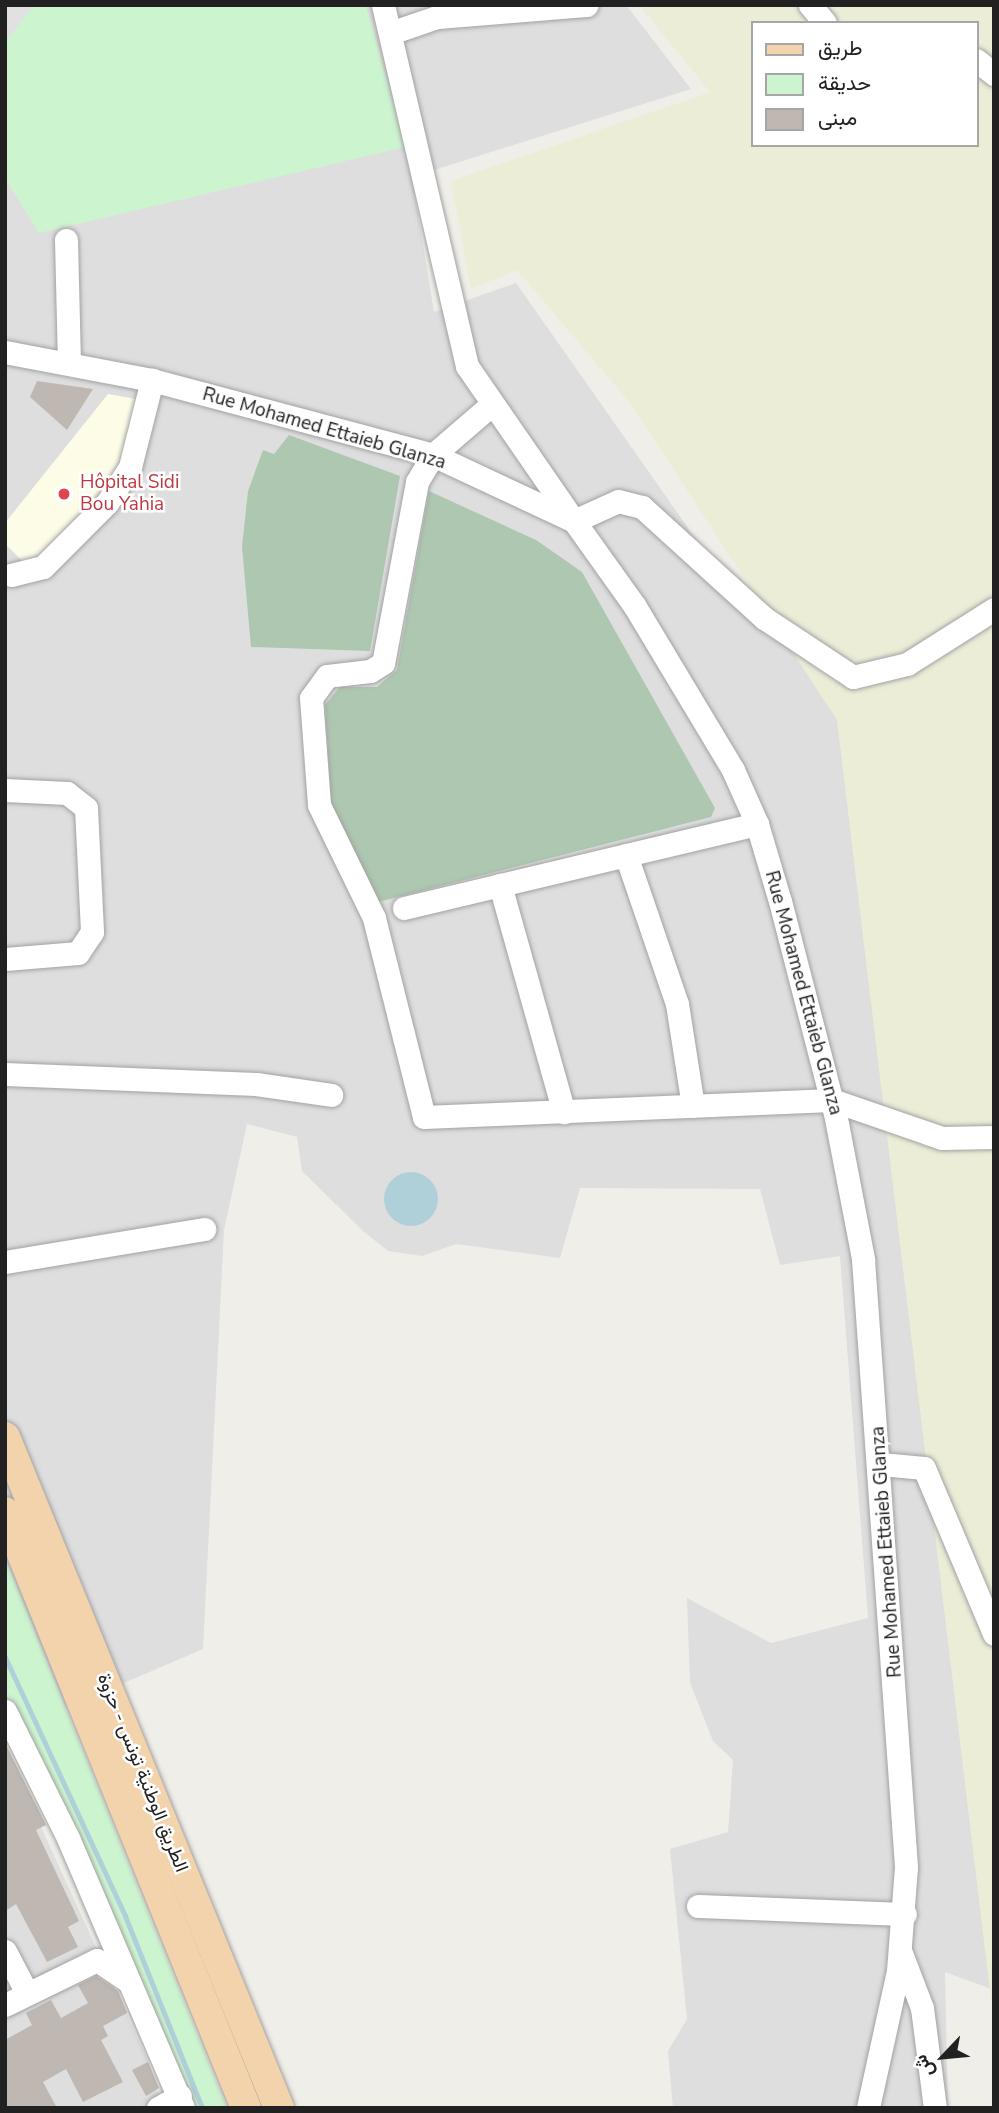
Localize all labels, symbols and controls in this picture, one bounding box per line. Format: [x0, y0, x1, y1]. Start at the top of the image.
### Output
legend [750, 21, 978, 147]
text: طريق [818, 34, 863, 62]
text: حديقة [818, 69, 871, 97]
text: مبنى [818, 104, 857, 132]
street label: Rue Mohamed Ettaieb Glanza [200, 383, 448, 475]
place label: Hôpital Sidi Bou Yahia [80, 472, 179, 516]
marker: Hôpital Sidi Bou Yahia [54, 484, 74, 504]
street label: Rue Mohamed Ettaieb Glanza [759, 868, 847, 1118]
street label: Rue Mohamed Ettaieb Glanza [867, 1426, 907, 1678]
street label: الطريق الوطنية تونس - حزوة [92, 1670, 192, 1876]
north arrow [908, 2022, 978, 2092]
text: ش [907, 2050, 941, 2082]

